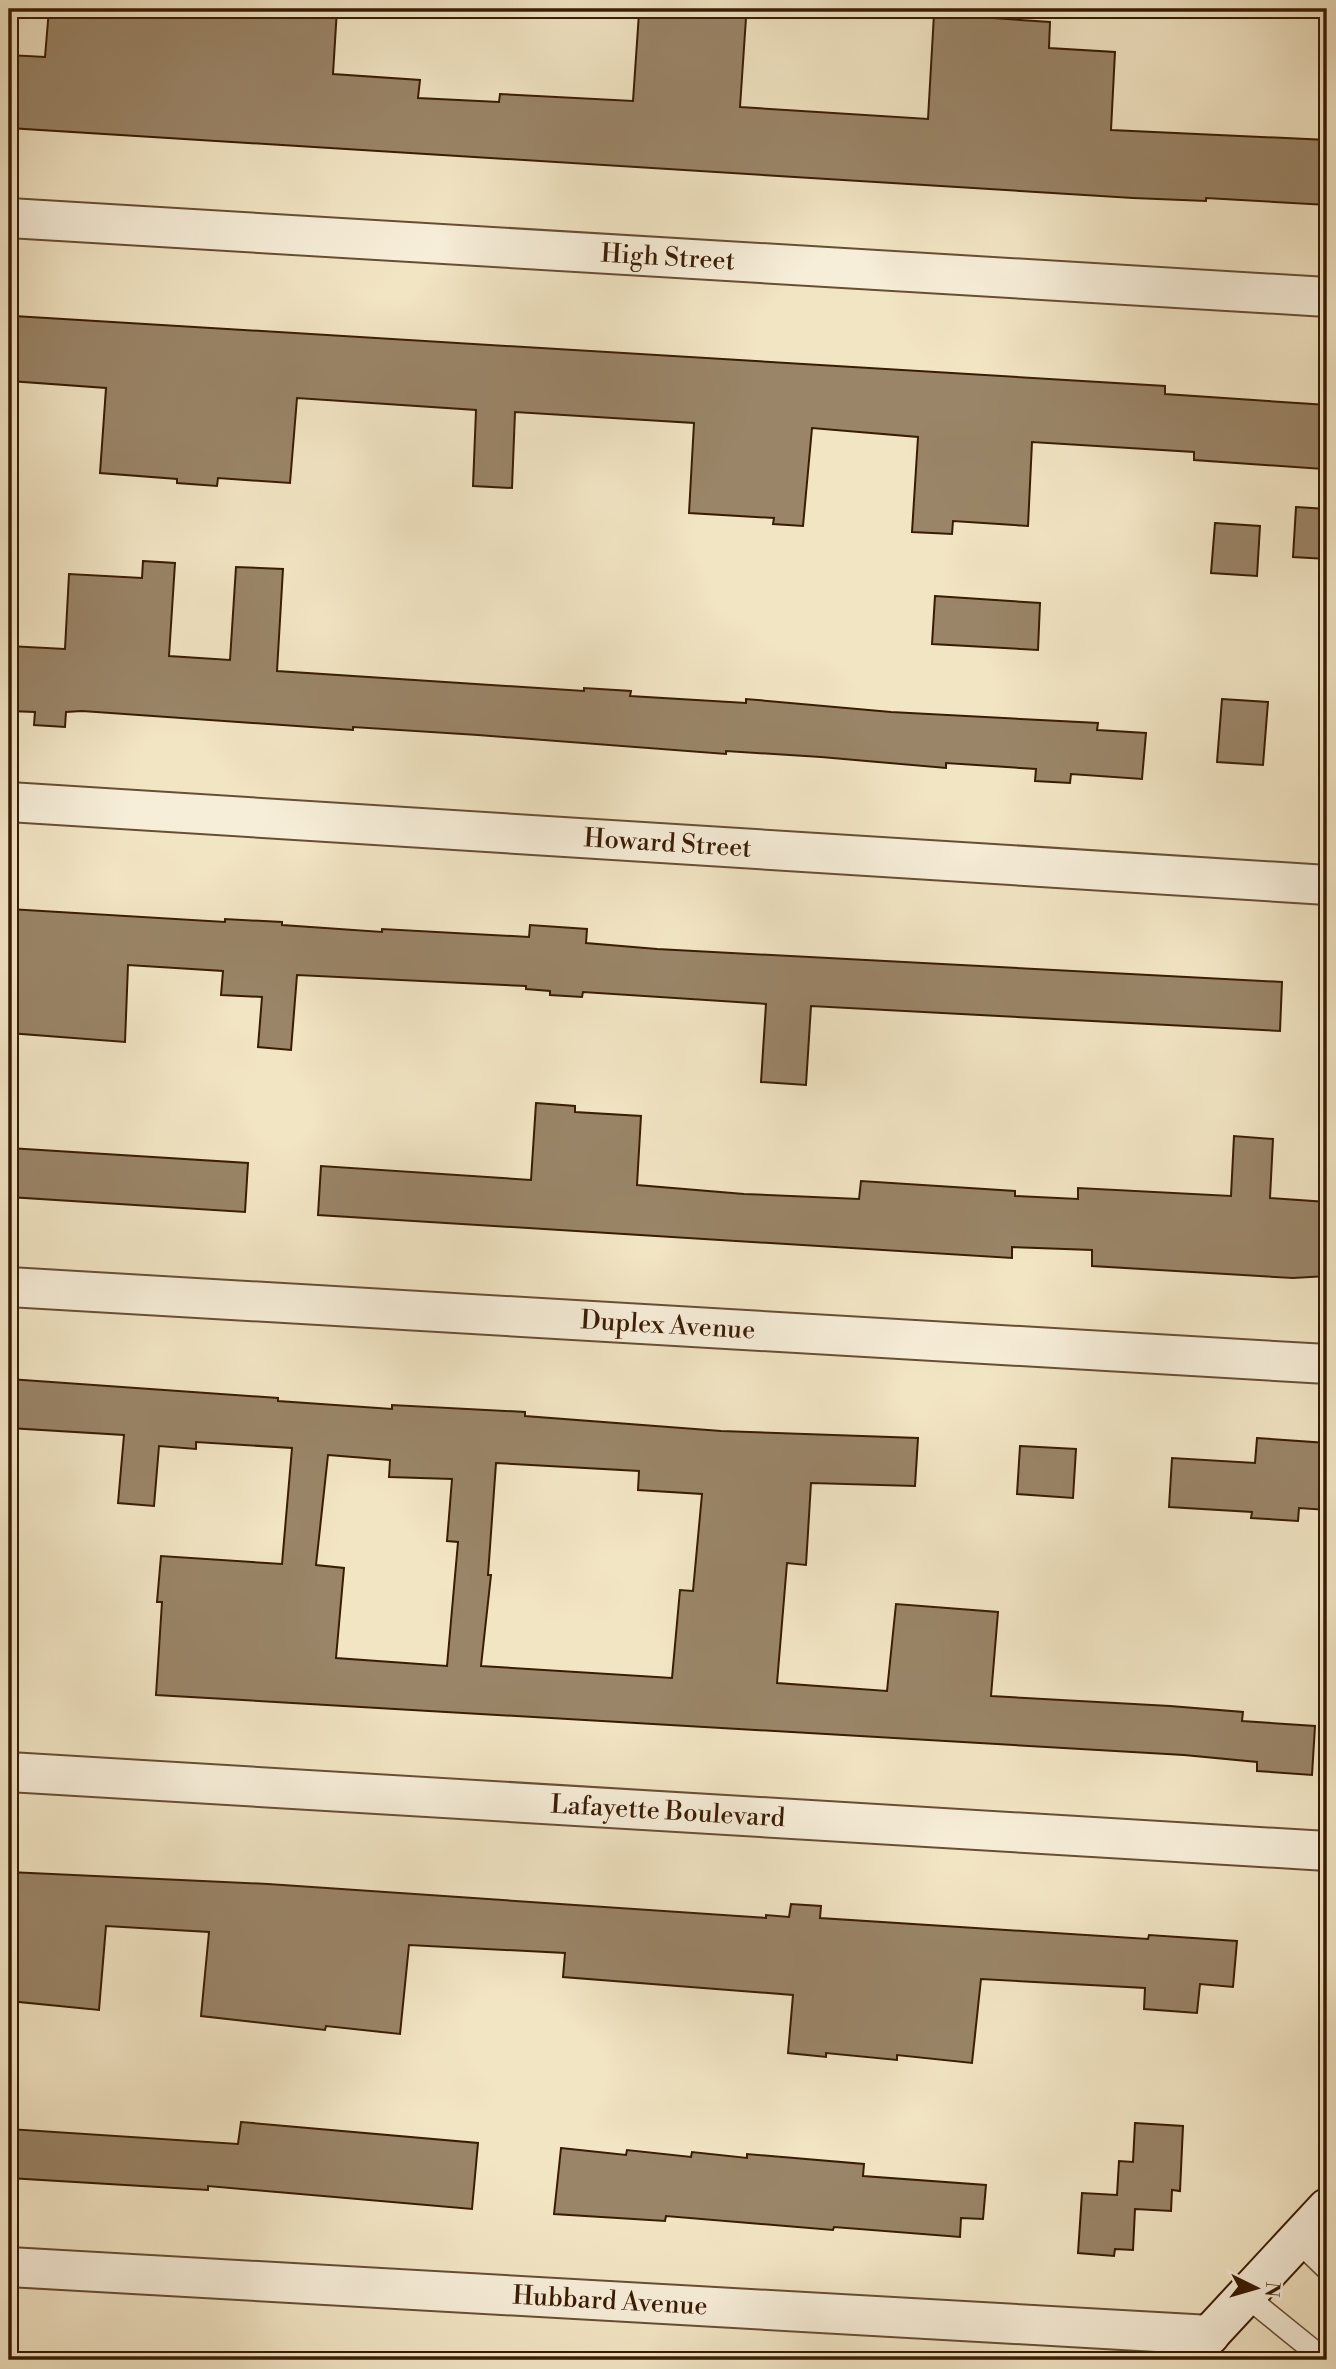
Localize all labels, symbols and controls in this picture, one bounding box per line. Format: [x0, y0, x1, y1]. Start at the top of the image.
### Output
street label: High Street [600, 237, 736, 277]
street label: Howard Street [583, 822, 753, 865]
street label: Duplex Avenue [580, 1304, 756, 1347]
street label: Lafayette Boulevard [550, 1788, 786, 1835]
north arrow [1220, 2254, 1290, 2324]
street label: Hubbard Avenue [512, 2280, 708, 2323]
text: N [1259, 2281, 1285, 2298]

